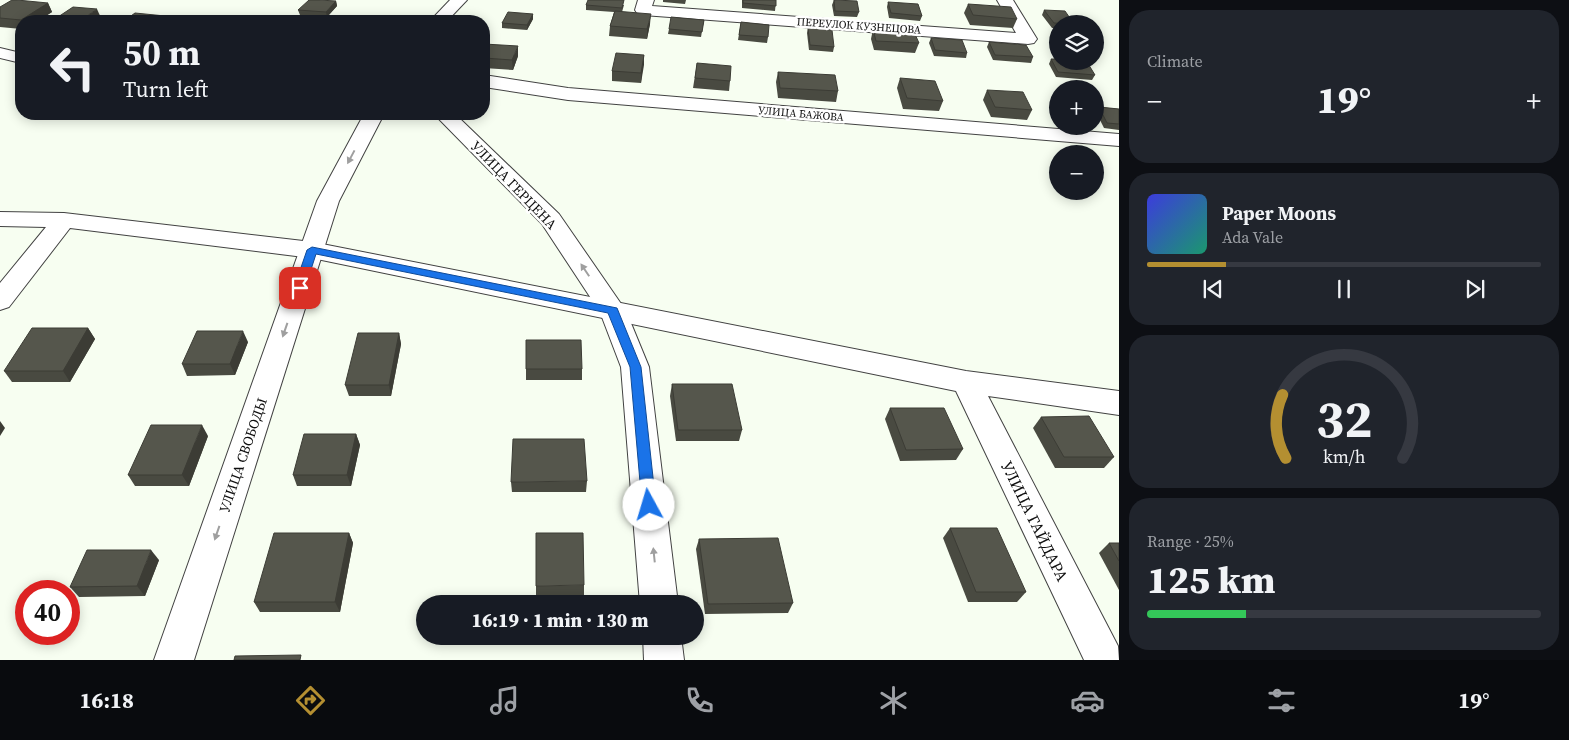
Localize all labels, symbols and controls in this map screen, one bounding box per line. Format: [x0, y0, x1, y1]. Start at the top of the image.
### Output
street label: ПЕРЕУЛОК КУЗНЕЦОВА [796, 14, 922, 38]
map controls [1049, 15, 1104, 200]
button: layers [1049, 15, 1104, 70]
text: 50 m [123, 29, 200, 77]
icon: left [40, 35, 105, 100]
text: Climate [1147, 50, 1203, 72]
text: Turn left [123, 74, 208, 104]
text: 19° [1317, 74, 1371, 126]
button: + [1049, 80, 1104, 135]
text: − [1147, 82, 1162, 120]
text: + [1526, 82, 1541, 120]
street label: УЛИЦА БАЖОВА [757, 103, 845, 125]
street label: УЛИЦА ГЕРЦЕНА [466, 136, 562, 234]
button: − [1049, 145, 1104, 200]
one-way arrow [347, 150, 356, 164]
text: Paper Moons [1222, 200, 1336, 226]
text: Ada Vale [1222, 226, 1283, 248]
one-way arrow [580, 263, 590, 277]
pin [279, 267, 321, 309]
icon: arrive [286, 274, 314, 302]
icon: previous [1199, 275, 1227, 303]
icon: pause [1330, 275, 1358, 303]
icon: next [1461, 275, 1489, 303]
one-way arrow [281, 322, 289, 337]
text: 32 [1316, 383, 1372, 454]
street label: УЛИЦА СВОБОДЫ [214, 395, 272, 515]
text: km/h [1323, 444, 1366, 469]
street label: УЛИЦА ГАЙДАРА [996, 457, 1074, 585]
position arrow [622, 478, 674, 530]
one-way arrow [213, 526, 220, 541]
text: Range · 25% [1147, 530, 1234, 552]
one-way arrow [650, 547, 658, 563]
text: 125 km [1147, 554, 1275, 606]
speed limit sign: 40 [15, 580, 80, 645]
text: 16:19 · 1 min · 130 m [471, 607, 649, 633]
icon: directions [293, 683, 328, 718]
icon: music [487, 683, 522, 718]
icon: phone [682, 683, 717, 718]
icon: climate [876, 683, 911, 718]
icon: car [1070, 683, 1105, 718]
icon: filters [1264, 683, 1299, 718]
text: 16:18 [80, 685, 134, 715]
text: 19° [1458, 685, 1489, 715]

